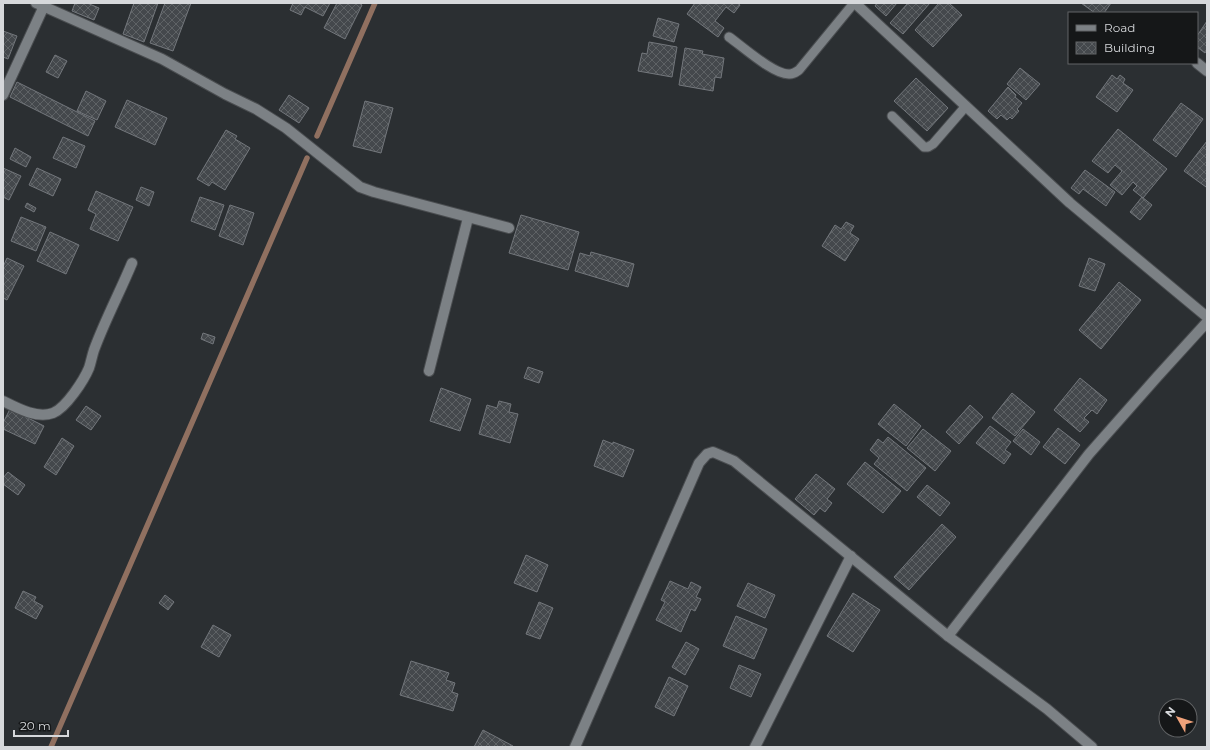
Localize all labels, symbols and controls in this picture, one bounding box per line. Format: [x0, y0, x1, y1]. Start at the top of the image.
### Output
legend [1068, 12, 1198, 64]
text: Road [1104, 20, 1135, 35]
text: Building [1104, 40, 1155, 55]
north arrow [1158, 698, 1198, 738]
text: N [1162, 704, 1178, 720]
scale bar [14, 712, 68, 738]
text: 20 m [20, 718, 51, 733]

